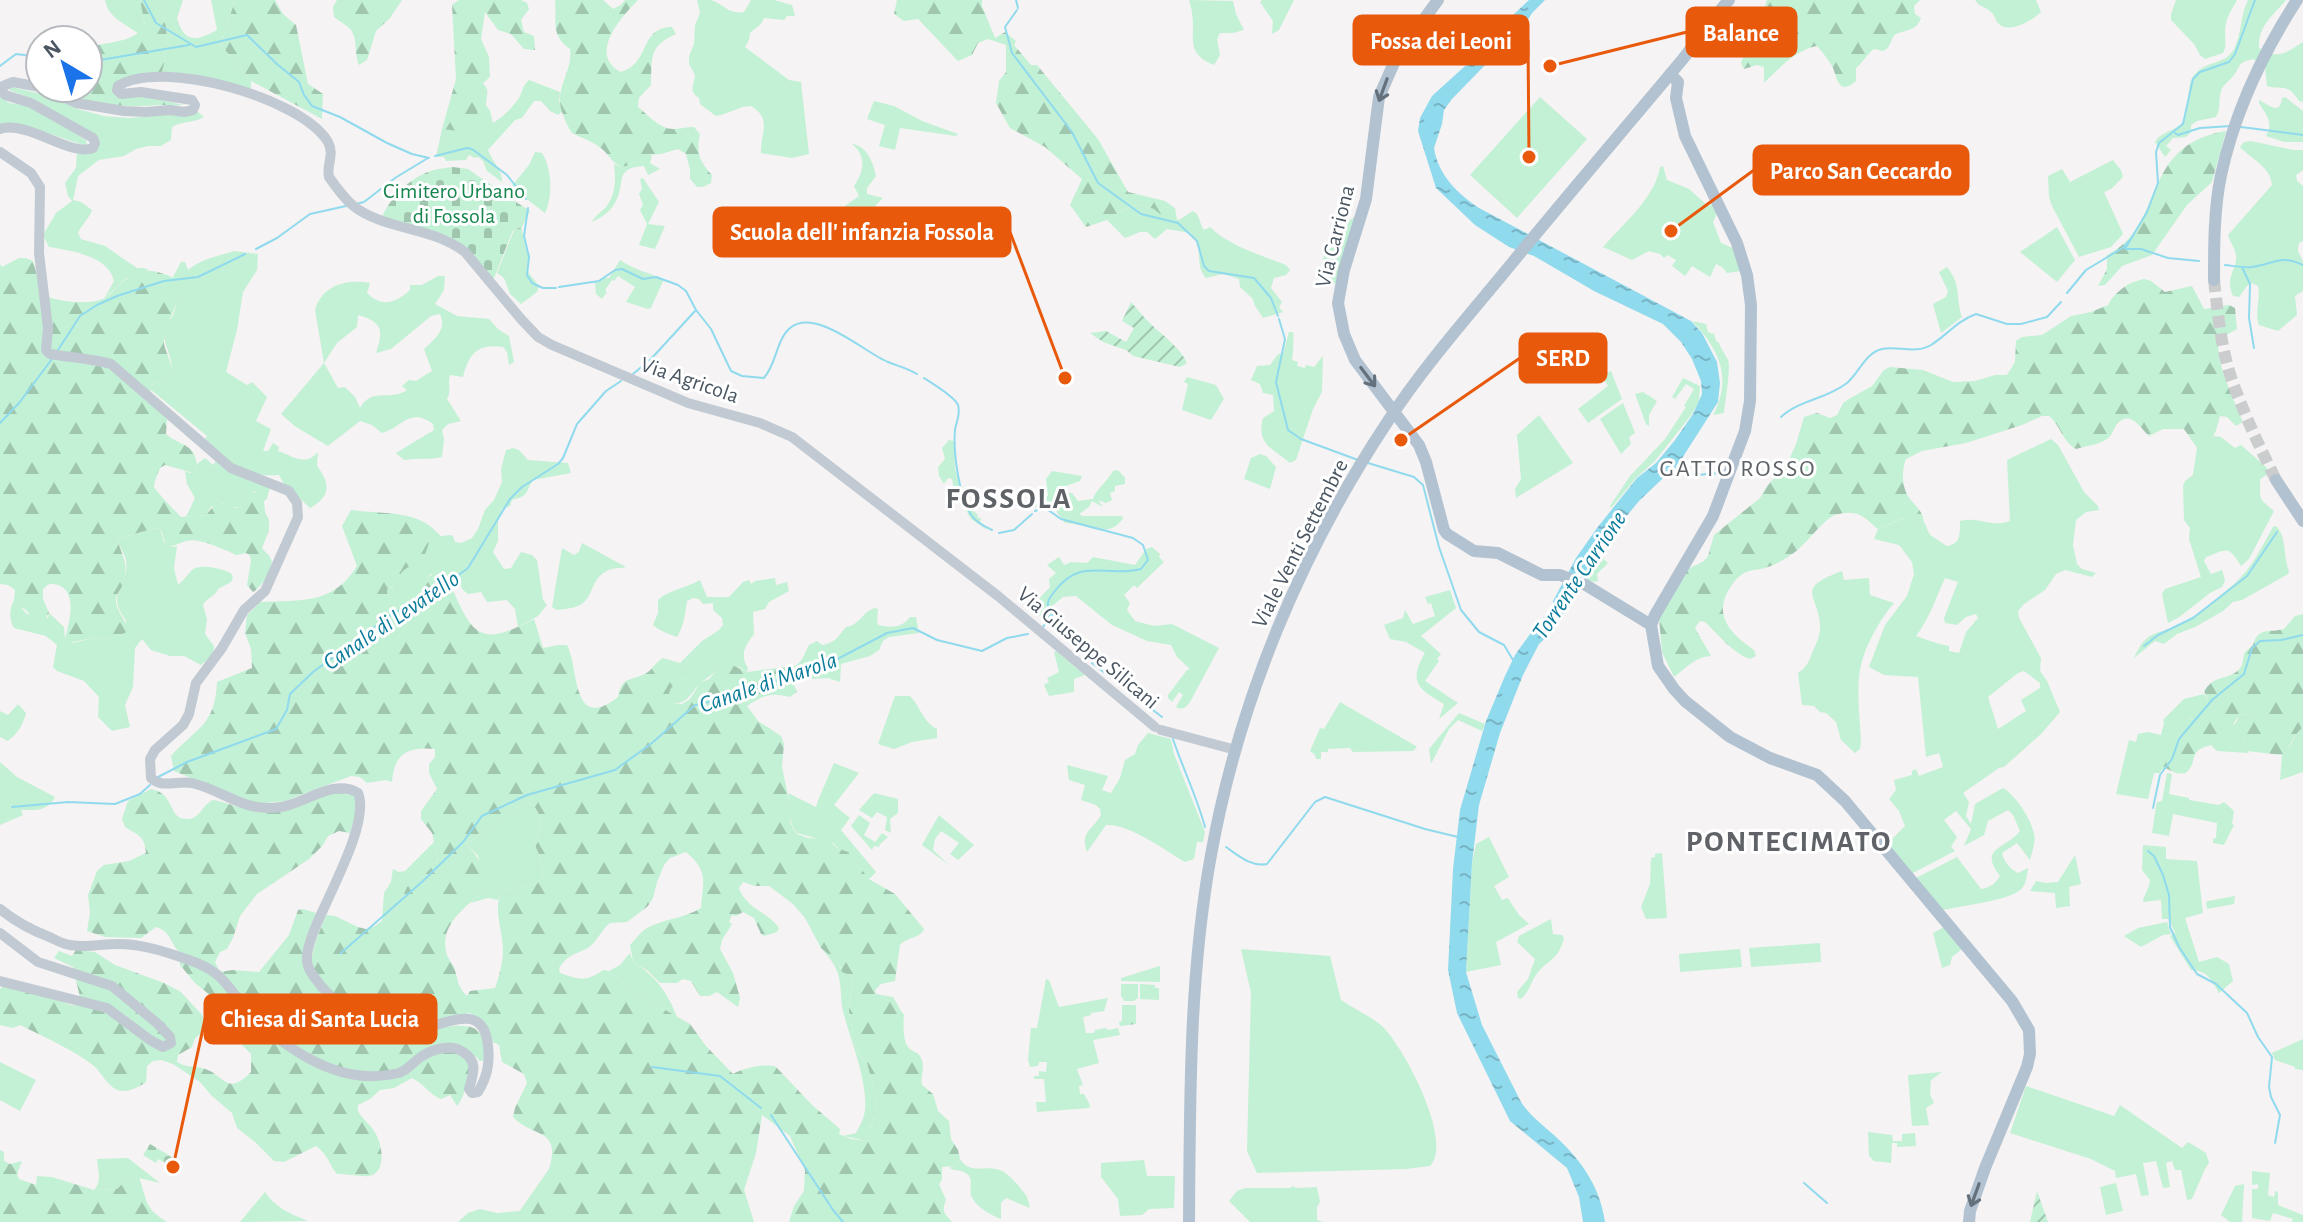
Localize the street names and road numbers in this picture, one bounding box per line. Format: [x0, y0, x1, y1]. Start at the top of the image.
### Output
street label: Via Carriona [1312, 183, 1358, 290]
street label: Via Agricola [638, 353, 742, 407]
street label: Viale Venti Settembre [1248, 456, 1352, 631]
street label: Via Giuseppe Silicani [1013, 582, 1163, 713]

